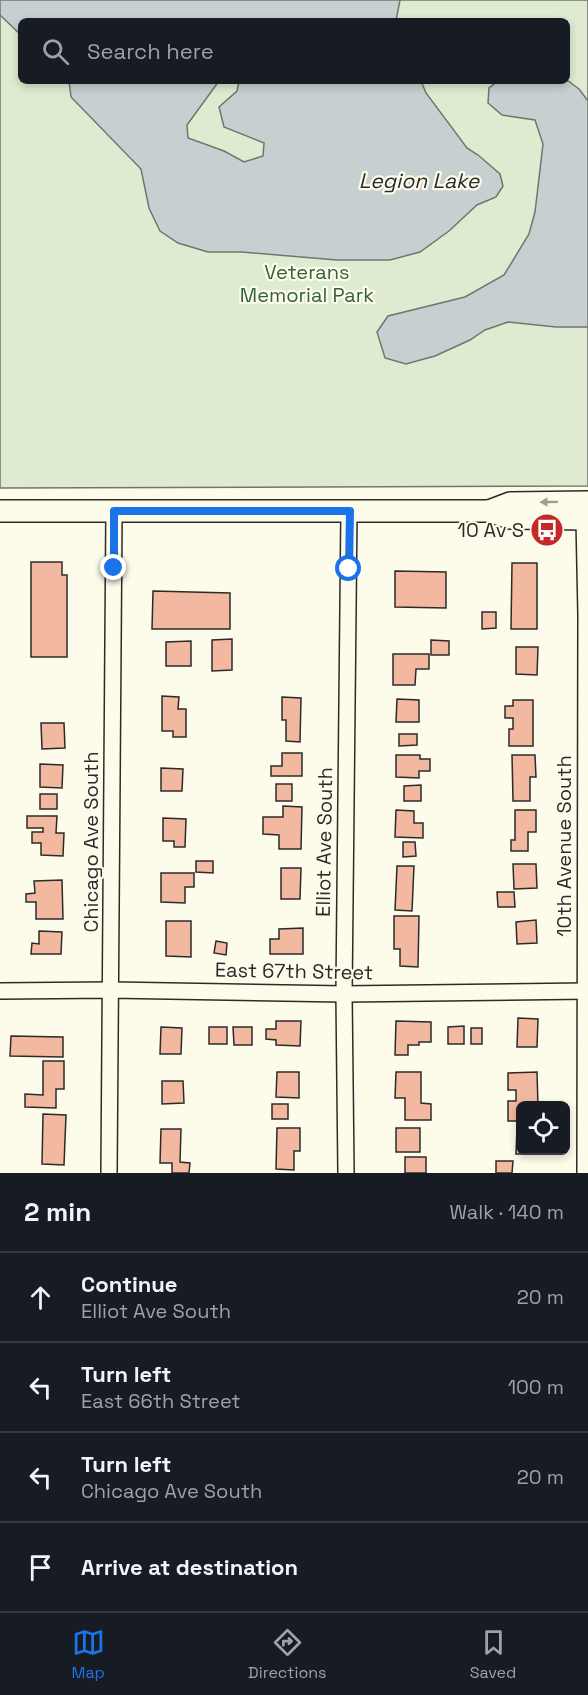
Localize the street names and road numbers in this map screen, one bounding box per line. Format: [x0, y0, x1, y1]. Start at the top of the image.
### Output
street label: Chicago Ave South [78, 751, 104, 933]
street label: 10th Avenue South [551, 755, 577, 937]
street label: Elliot Ave South [310, 767, 338, 917]
street label: East 67th Street [215, 957, 373, 985]

